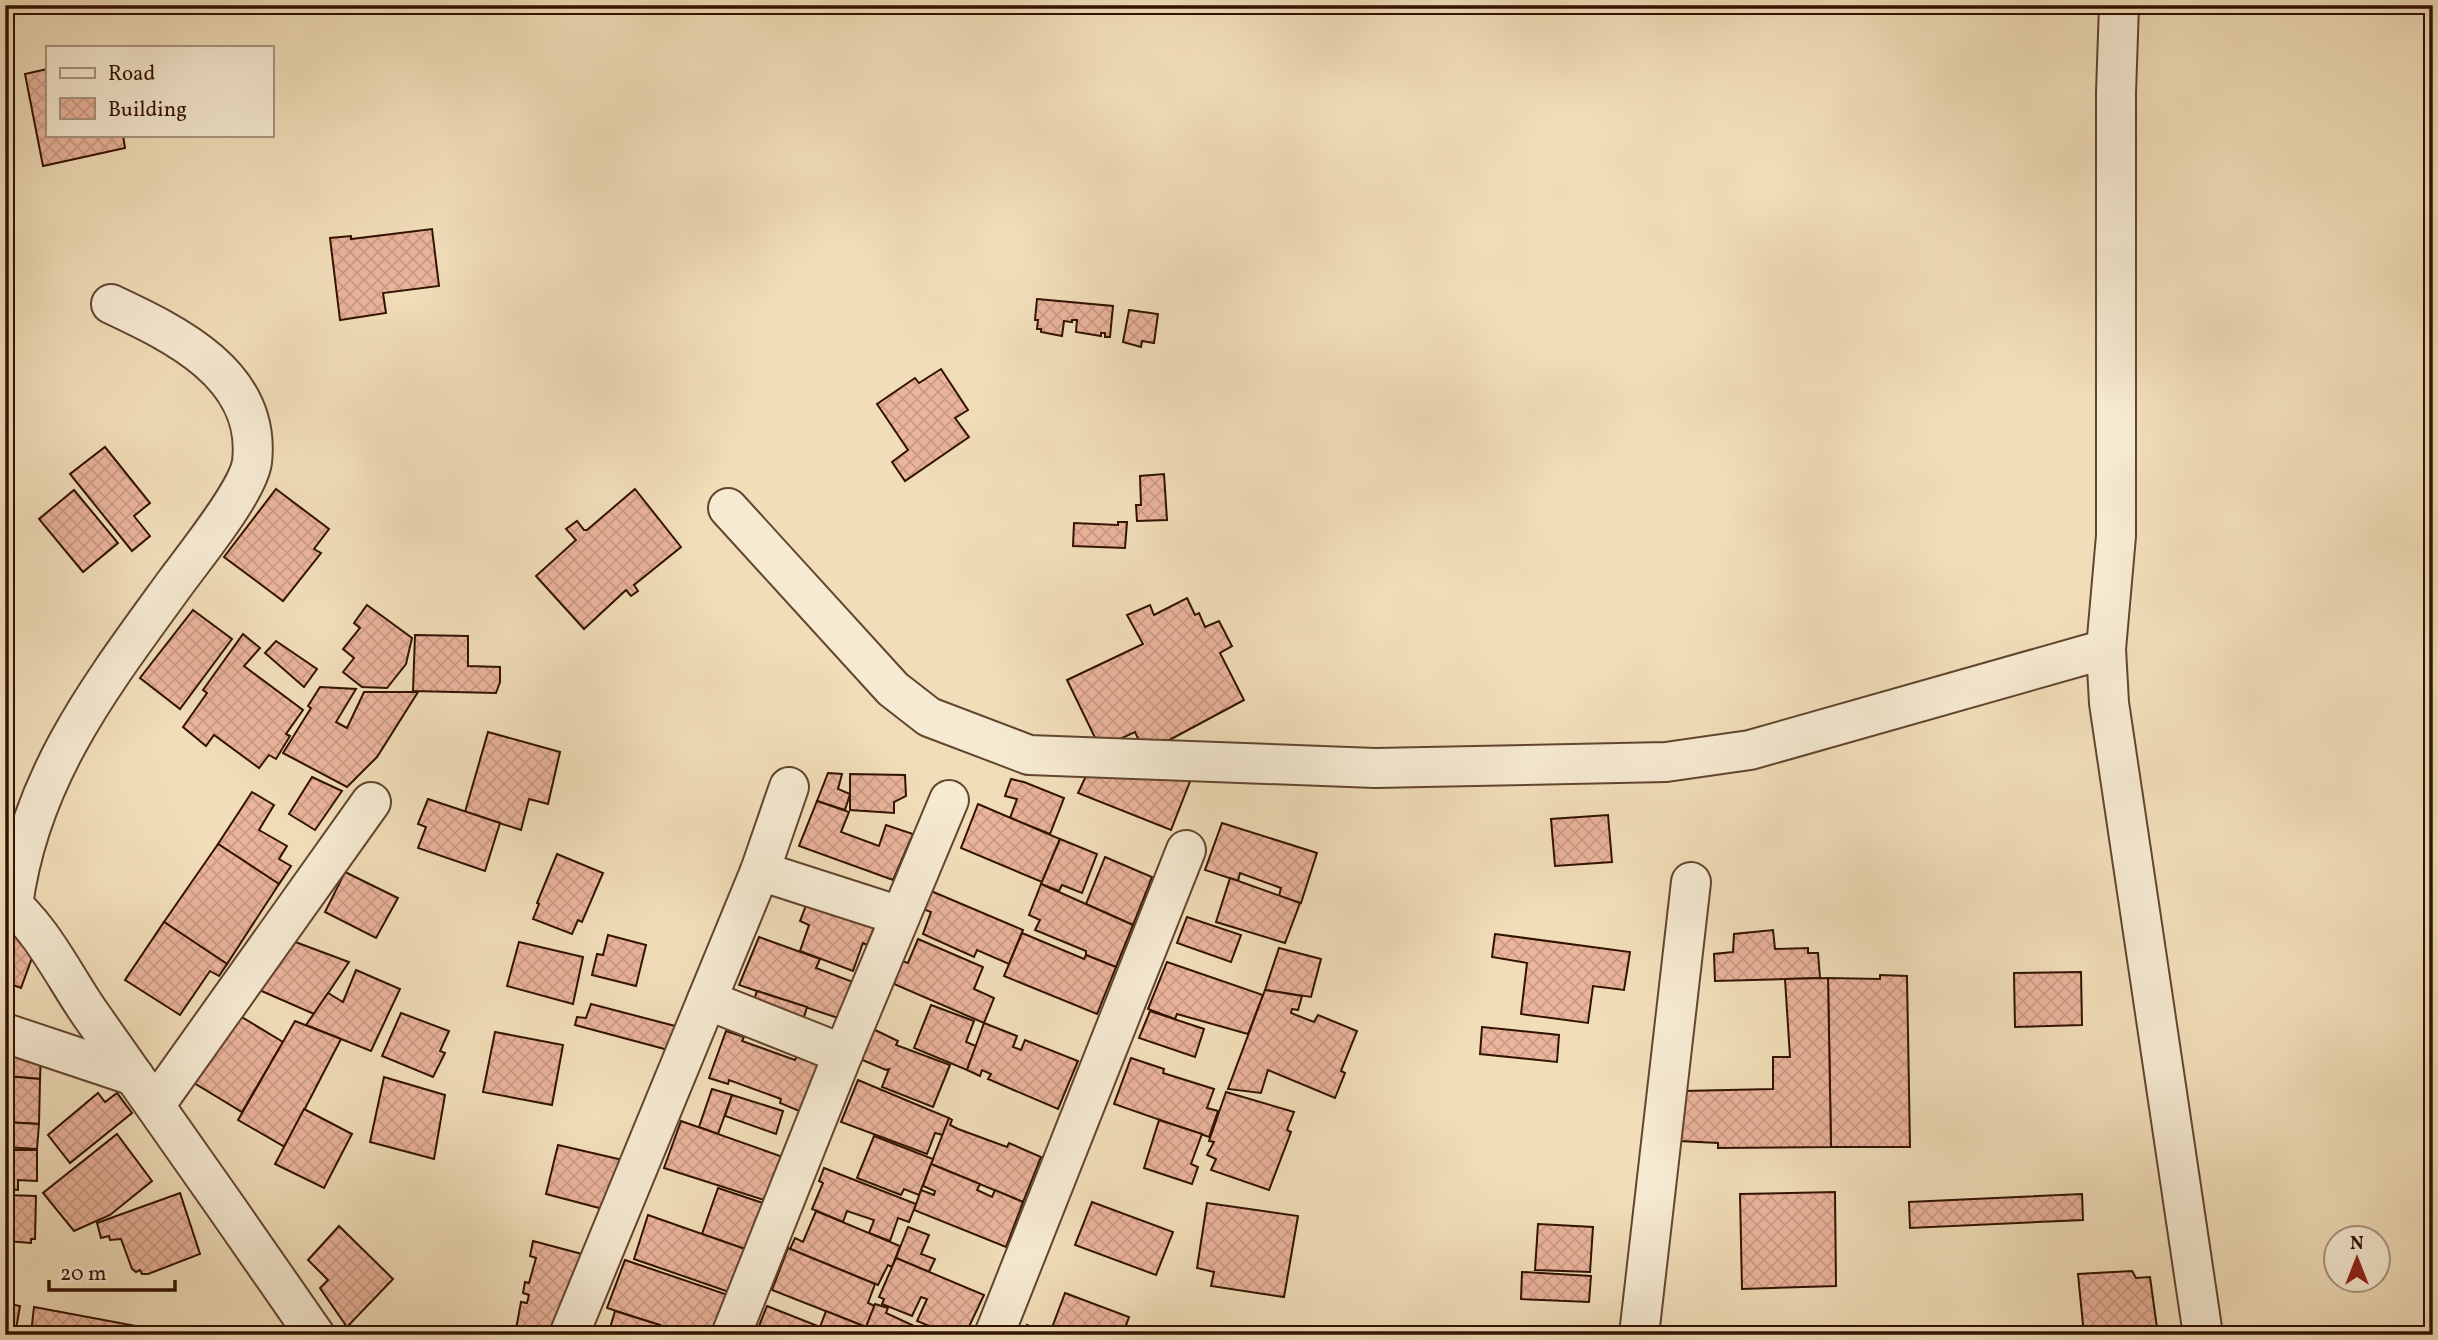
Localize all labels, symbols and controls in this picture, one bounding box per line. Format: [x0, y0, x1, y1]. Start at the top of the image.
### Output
legend [46, 46, 273, 136]
text: Road [108, 60, 155, 89]
text: Building [108, 96, 187, 125]
north arrow [2322, 1224, 2392, 1294]
text: N [2350, 1231, 2364, 1257]
scale bar [49, 1249, 175, 1293]
text: 20 m [60, 1260, 106, 1289]

